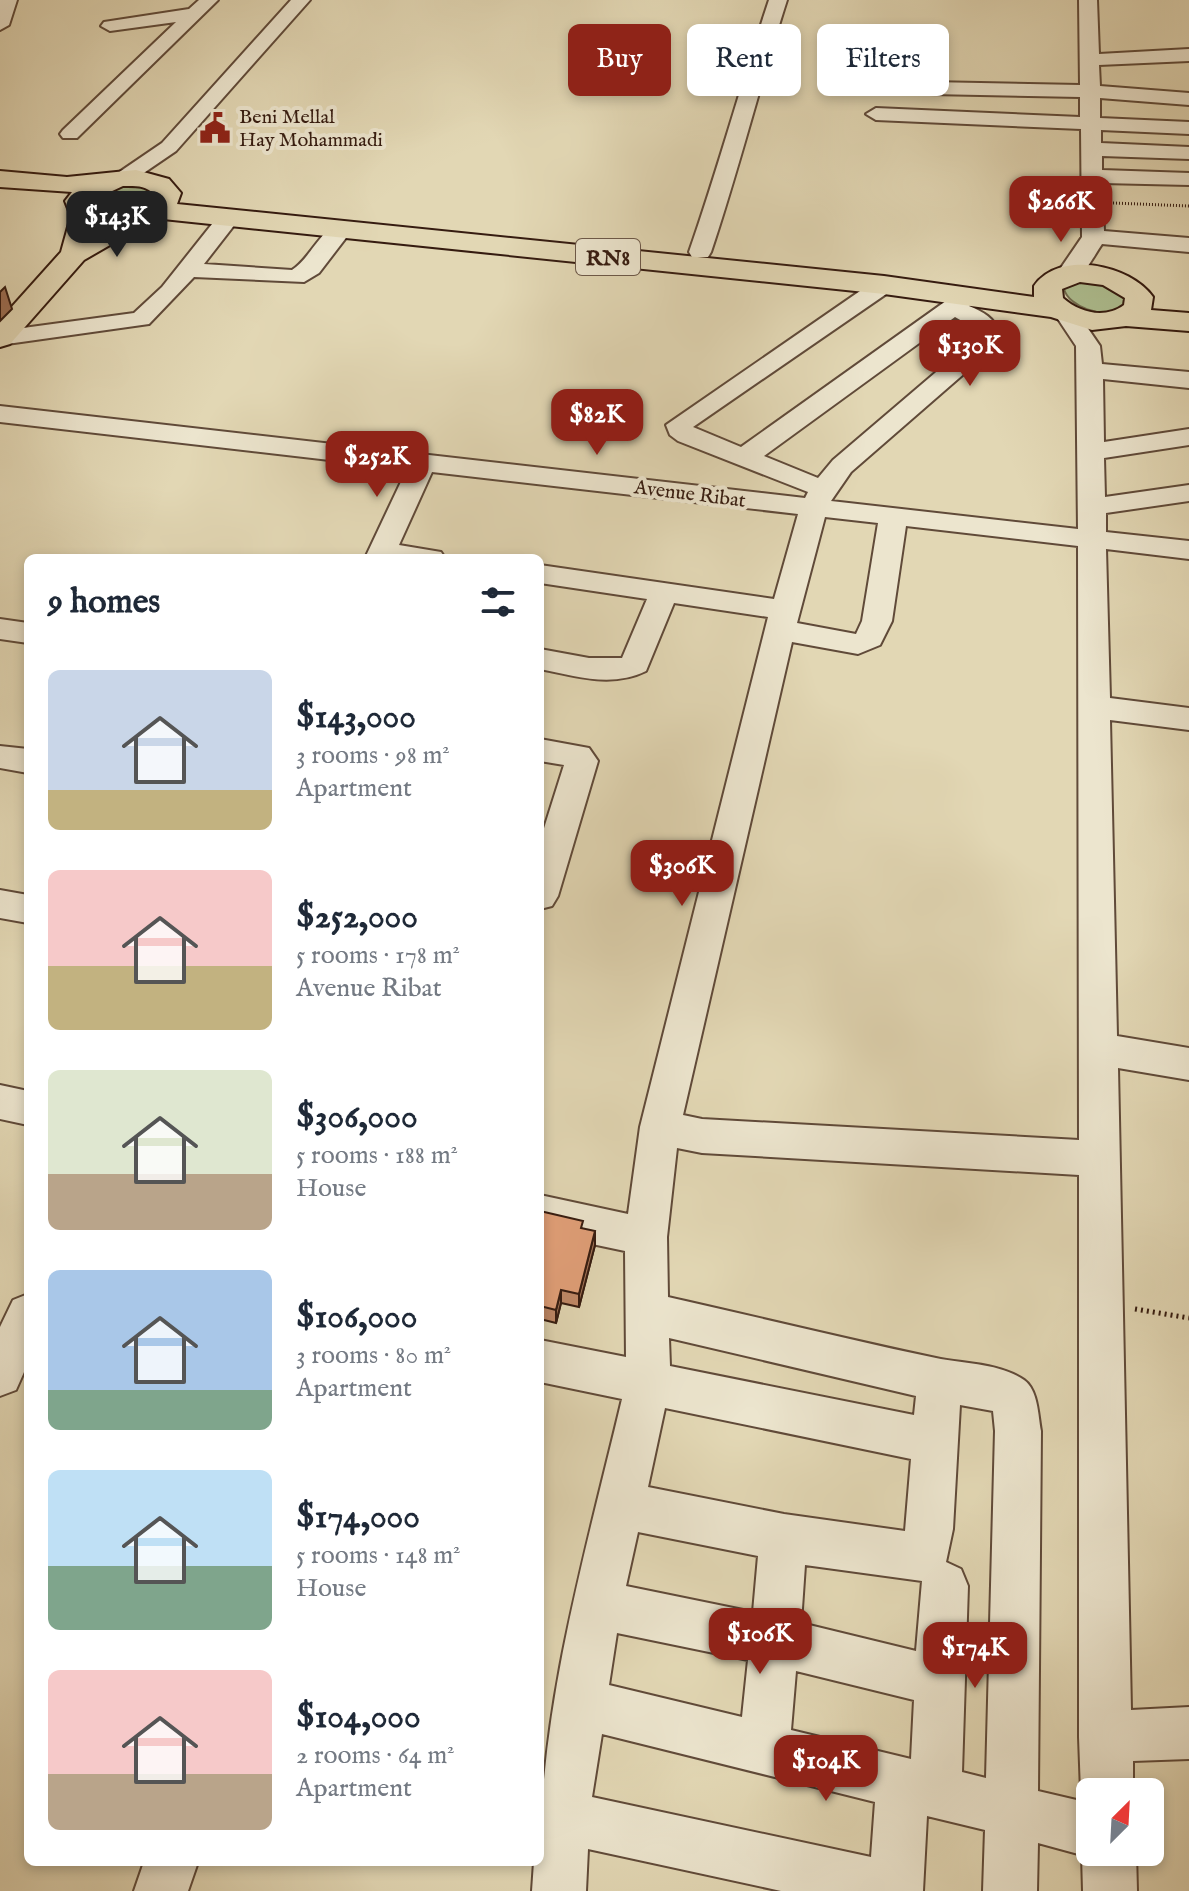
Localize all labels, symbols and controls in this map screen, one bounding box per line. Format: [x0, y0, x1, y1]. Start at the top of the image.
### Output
chip: Buy [568, 24, 671, 96]
chip: Rent [687, 24, 801, 96]
chip: Filters [817, 24, 949, 96]
place label: Beni Mellal Hay Mohammadi [239, 105, 383, 153]
public building icon: Beni Mellal Hay Mohammadi [198, 111, 232, 145]
pin: $266K [1005, 176, 1117, 244]
text: $266K [1027, 185, 1095, 218]
pin: $143K [61, 191, 173, 259]
text: $143K [84, 200, 150, 233]
road number: RN8 [576, 239, 640, 275]
pin: $130K [914, 320, 1026, 388]
text: $130K [937, 329, 1003, 362]
pin: $82K [550, 389, 644, 457]
text: $82K [569, 398, 625, 431]
pin: $252K [321, 431, 433, 499]
text: $252K [344, 440, 410, 473]
street label: Avenue Ribat [632, 475, 747, 514]
icon: filters [476, 580, 520, 624]
text: 9 homes [48, 581, 160, 624]
text: $143,000 [296, 696, 416, 739]
icon: home [112, 702, 208, 798]
text: 3 rooms · 98 m² [296, 739, 450, 772]
text: Apartment [296, 772, 412, 805]
pin: $306K [626, 840, 738, 908]
text: $306K [649, 849, 715, 882]
text: $252,000 [296, 896, 418, 939]
icon: home [112, 902, 208, 998]
text: 5 rooms · 178 m² [296, 939, 460, 972]
text: Avenue Ribat [296, 972, 442, 1005]
text: $306,000 [296, 1096, 418, 1139]
icon: home [112, 1102, 208, 1198]
text: 5 rooms · 188 m² [296, 1139, 458, 1172]
text: House [296, 1172, 366, 1205]
text: $106,000 [296, 1296, 418, 1339]
icon: home [112, 1302, 208, 1398]
text: 3 rooms · 80 m² [296, 1339, 451, 1372]
text: Apartment [296, 1372, 412, 1405]
text: $174,000 [296, 1496, 420, 1539]
icon: home [112, 1502, 208, 1598]
text: 5 rooms · 148 m² [296, 1539, 461, 1572]
text: House [296, 1572, 366, 1605]
pin: $106K [704, 1608, 816, 1676]
text: $106K [727, 1617, 793, 1650]
pin: $174K [919, 1622, 1031, 1690]
text: $174K [941, 1631, 1009, 1664]
text: $104,000 [296, 1696, 421, 1739]
icon: home [112, 1702, 208, 1798]
pin: $104K [770, 1735, 882, 1803]
text: 2 rooms · 64 m² [296, 1739, 455, 1772]
text: $104K [792, 1744, 860, 1777]
text: Apartment [296, 1772, 412, 1805]
north arrow [1076, 1778, 1164, 1866]
map controls [1076, 1778, 1164, 1866]

